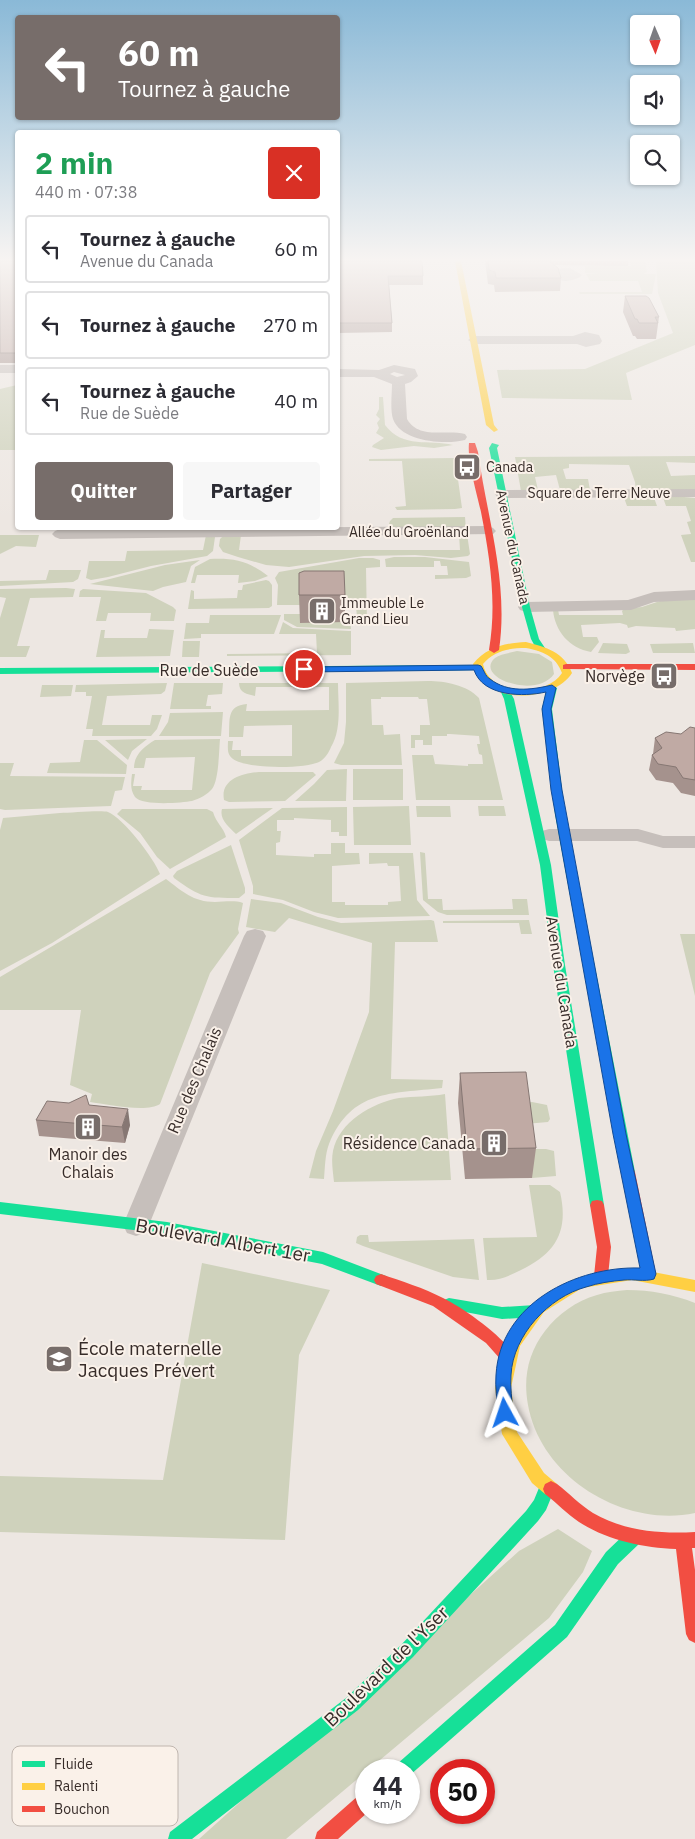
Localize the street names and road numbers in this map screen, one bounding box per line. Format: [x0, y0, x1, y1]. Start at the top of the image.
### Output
street label: Square de Terre Neuve [528, 484, 671, 502]
street label: Avenue du Canada [492, 488, 534, 606]
street label: Allée du Groënland [349, 523, 469, 541]
street label: Rue de Suède [160, 660, 259, 680]
street label: Avenue du Canada [542, 915, 582, 1050]
street label: Rue des Chalais [163, 1024, 225, 1136]
street label: Boulevard Albert 1er [134, 1213, 312, 1267]
street label: Boulevard de l'Yser [319, 1600, 453, 1732]

